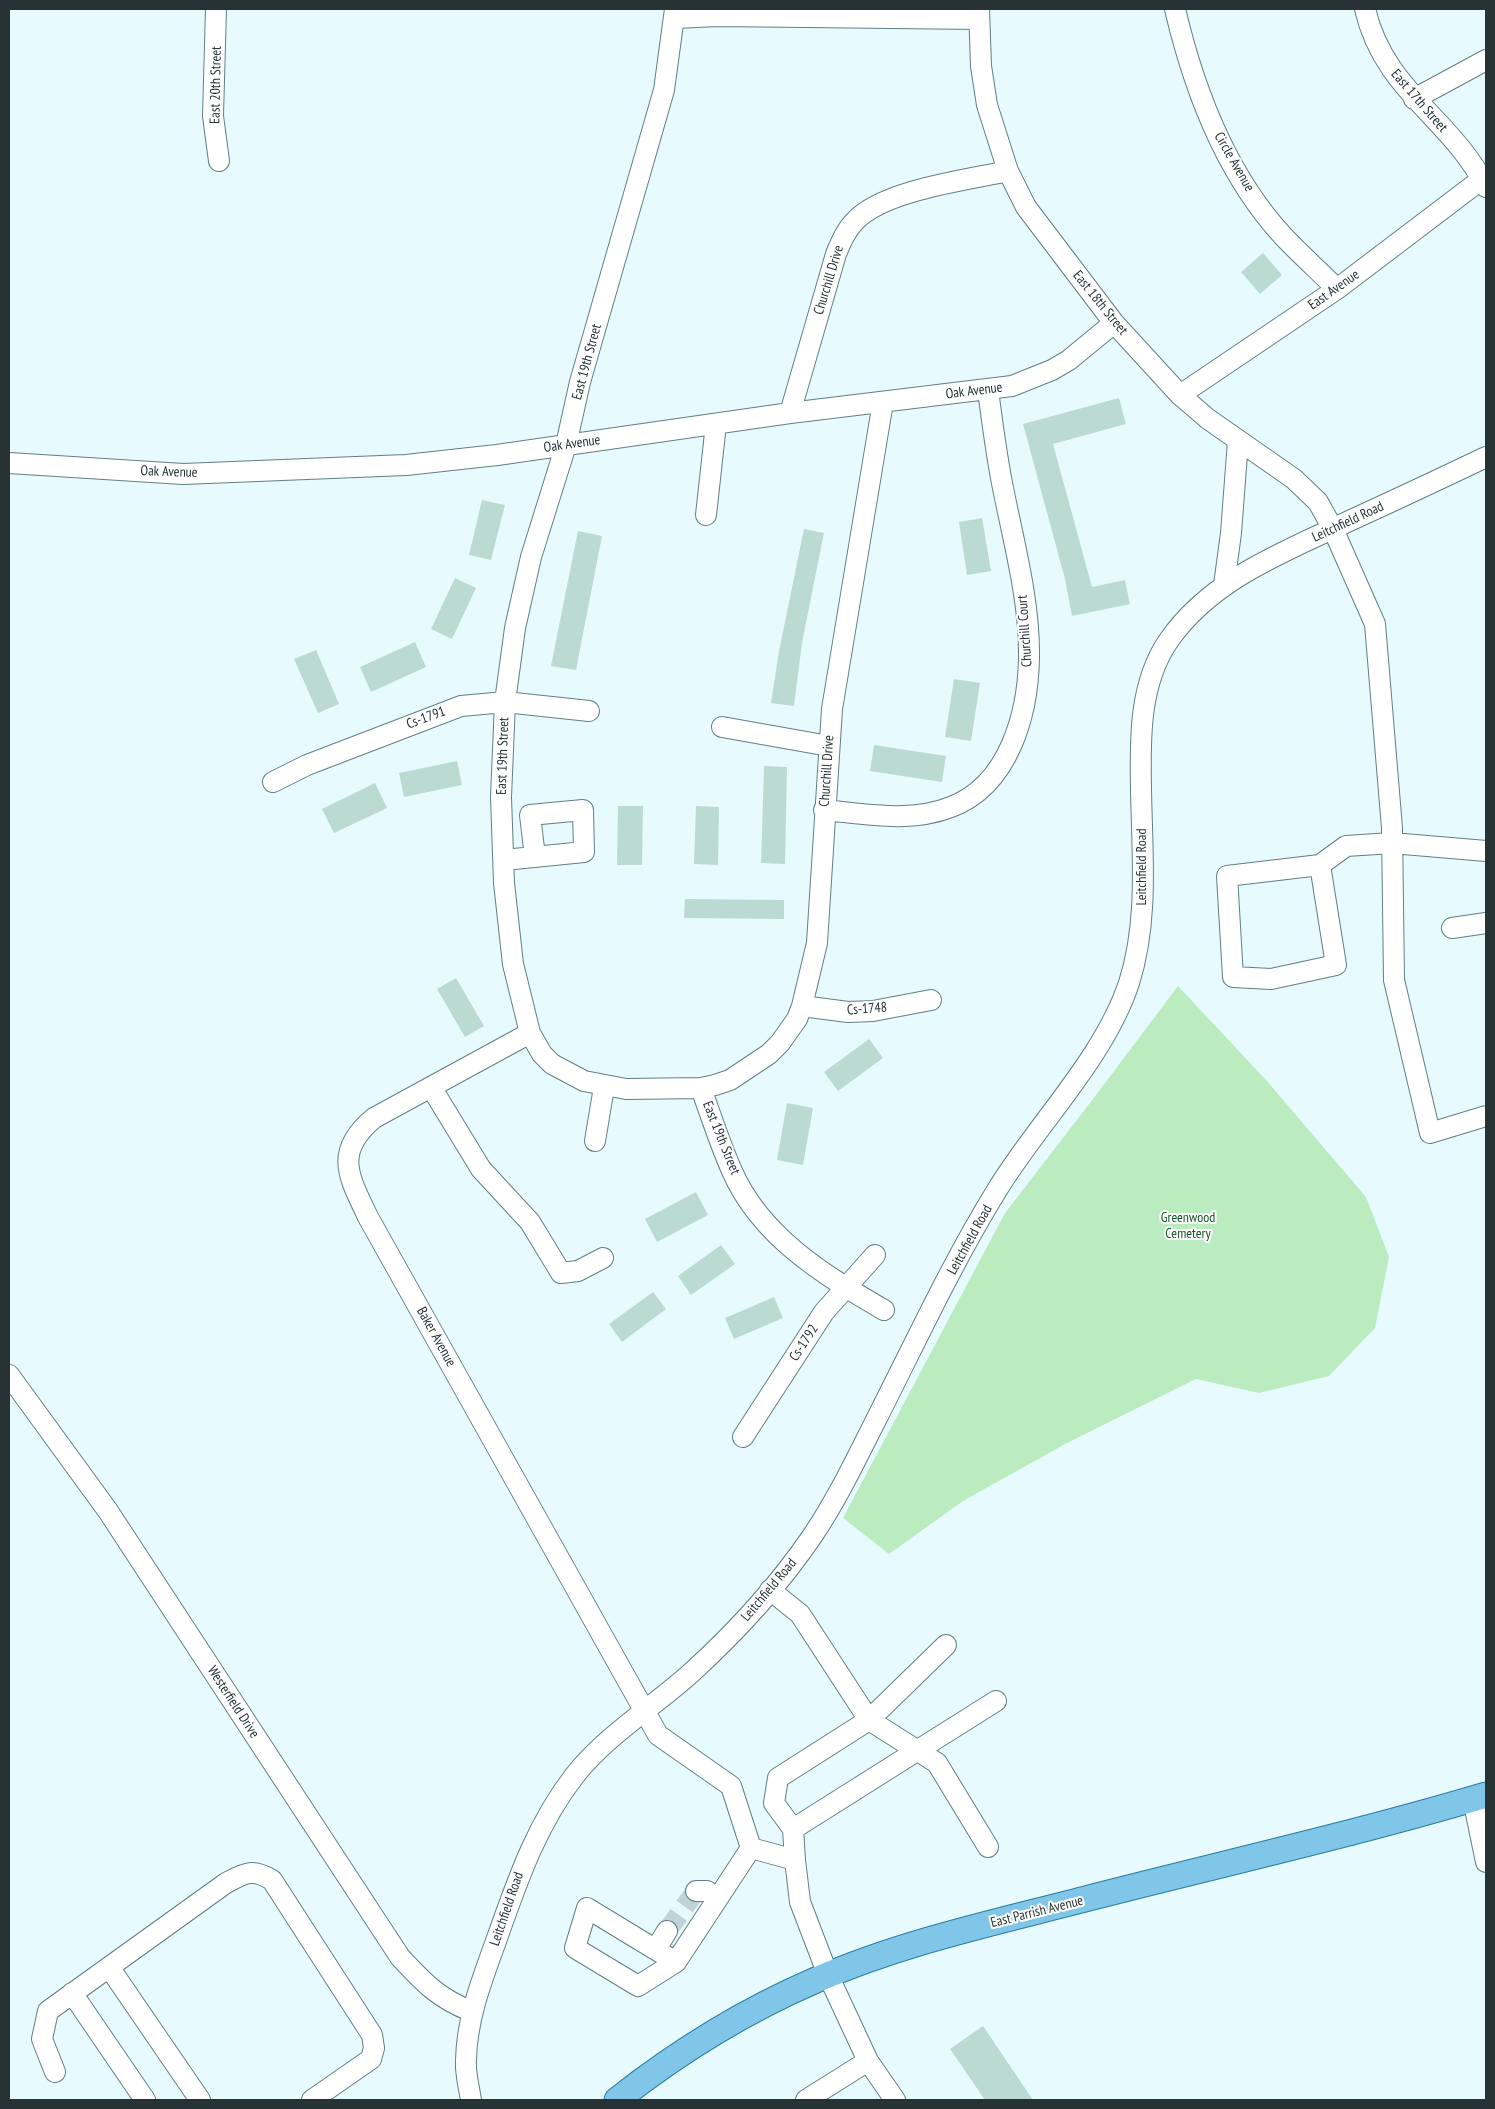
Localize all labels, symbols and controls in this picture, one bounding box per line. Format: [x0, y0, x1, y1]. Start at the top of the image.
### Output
street label: East 20th Street [207, 46, 225, 124]
street label: East 17th Street [1387, 66, 1451, 136]
street label: Circle Avenue [1210, 129, 1258, 195]
street label: Churchill Drive [811, 243, 847, 317]
street label: East Avenue [1305, 266, 1363, 314]
street label: East 18th Street [1069, 268, 1131, 338]
street label: East 19th Street [569, 322, 605, 402]
street label: Oak Avenue [945, 379, 1003, 403]
street label: Oak Avenue [543, 432, 601, 456]
street label: Oak Avenue [140, 463, 198, 481]
street label: Leitchfield Road [1310, 498, 1386, 546]
street label: Churchill Court [1014, 594, 1036, 668]
street label: Cs-1791 [404, 703, 448, 733]
street label: East 19th Street [493, 717, 513, 795]
street label: Churchill Drive [816, 735, 838, 807]
street label: Leitchfield Road [1134, 829, 1150, 905]
street label: Cs-1748 [846, 999, 888, 1019]
street label: East 19th Street [699, 1099, 743, 1177]
street label: Leitchfield Road [944, 1202, 996, 1278]
park label: Greenwood Cemetery [1161, 1210, 1215, 1242]
street label: Baker Avenue [413, 1304, 459, 1370]
street label: Cs-1792 [786, 1322, 822, 1364]
street label: Leitchfield Road [738, 1555, 800, 1625]
street label: Westerfield Drive [204, 1663, 262, 1741]
street label: Leitchfield Road [487, 1870, 527, 1948]
street label: East Parrish Avenue [989, 1892, 1085, 1932]

